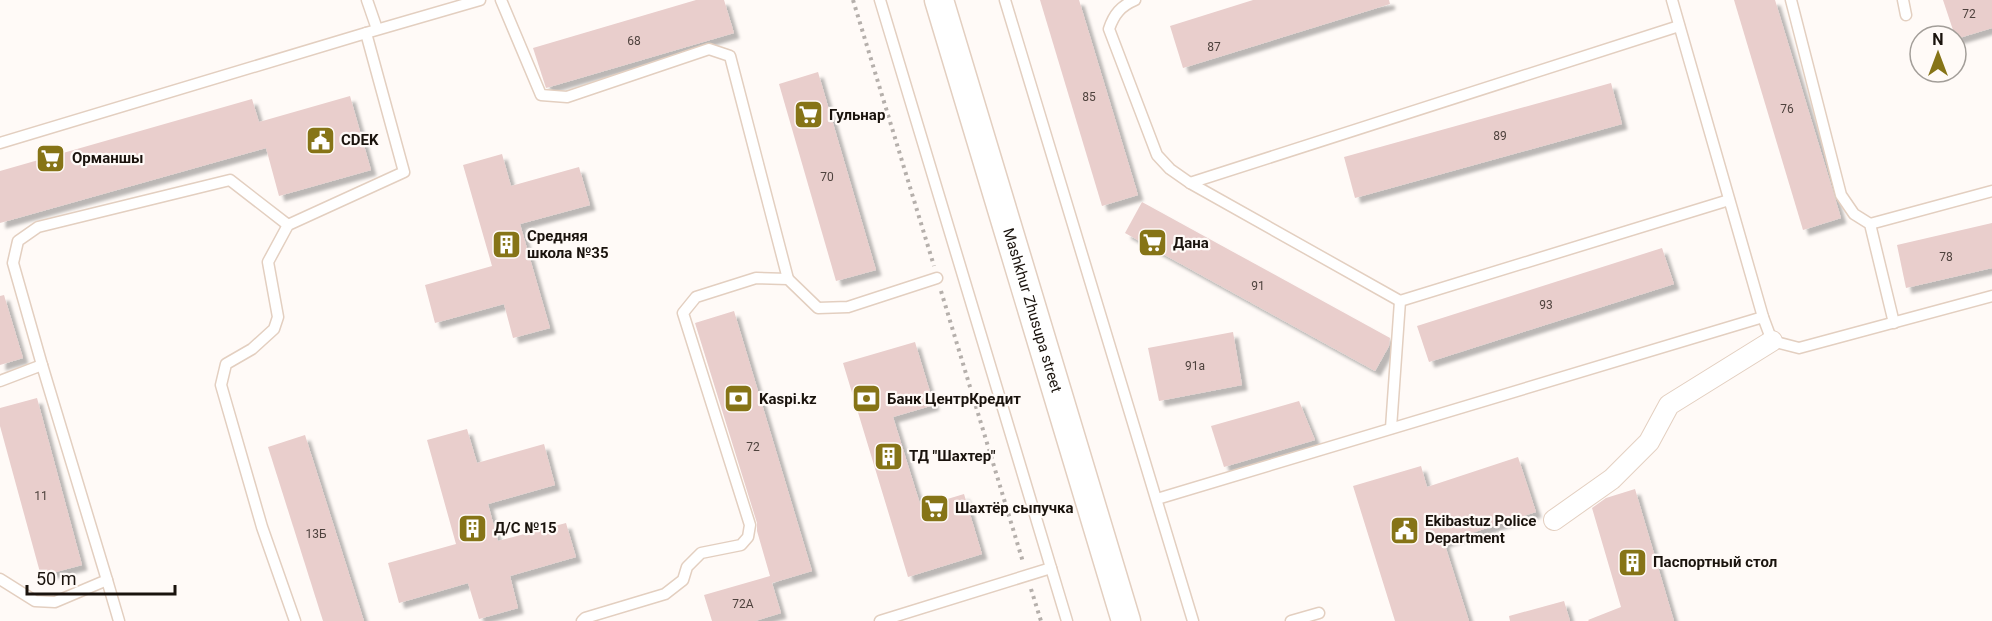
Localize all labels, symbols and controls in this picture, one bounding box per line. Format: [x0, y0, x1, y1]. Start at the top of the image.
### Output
house number: 72 [1962, 7, 1976, 21]
north arrow [1908, 24, 1968, 84]
text: N [1932, 30, 1944, 49]
house number: 68 [627, 34, 641, 48]
house number: 87 [1207, 40, 1221, 54]
house number: 85 [1082, 90, 1096, 104]
supermarket icon: Гульнар [792, 99, 824, 131]
house number: 76 [1780, 102, 1794, 116]
place label: Гульнар [829, 106, 885, 124]
public building icon: CDEK [304, 124, 336, 156]
house number: 89 [1493, 129, 1507, 143]
place label: CDEK [341, 131, 379, 149]
supermarket icon: Орманшы [35, 142, 67, 174]
place label: Орманшы [72, 149, 144, 167]
house number: 70 [820, 170, 834, 184]
street label: Mashkhur Zhusupa street [999, 226, 1066, 395]
place label: Средняя школа №35 [527, 227, 609, 262]
supermarket icon: Дана [1136, 227, 1168, 259]
building icon: Средняя школа №35 [490, 229, 522, 261]
place label: Дана [1173, 234, 1209, 252]
house number: 78 [1939, 250, 1953, 264]
house number: 91 [1251, 279, 1265, 293]
house number: 93 [1539, 298, 1553, 312]
house number: 91а [1185, 359, 1205, 373]
bank icon: Kaspi.kz [722, 383, 754, 415]
bank icon: Банк ЦентрКредит [850, 383, 882, 415]
place label: Kaspi.kz [759, 390, 817, 408]
place label: Банк ЦентрКредит [887, 390, 1021, 408]
house number: 72 [746, 440, 760, 454]
building icon: ТД "Шахтер" [872, 440, 904, 472]
place label: ТД "Шахтер" [909, 447, 996, 465]
house number: 11 [34, 489, 48, 503]
supermarket icon: Шахтёр сыпучка [918, 492, 950, 524]
place label: Шахтёр сыпучка [955, 499, 1074, 517]
building icon: Д/С №15 [457, 512, 489, 544]
place label: Ekibastuz Police Department [1425, 512, 1536, 547]
public building icon: Ekibastuz Police Department [1388, 514, 1420, 546]
place label: Д/С №15 [494, 519, 557, 537]
house number: 13Б [305, 527, 327, 541]
building icon: Паспортный стол [1616, 546, 1648, 578]
place label: Паспортный стол [1653, 553, 1777, 571]
scale bar [27, 558, 176, 596]
text: 50 m [36, 568, 76, 589]
house number: 72А [732, 597, 754, 611]

